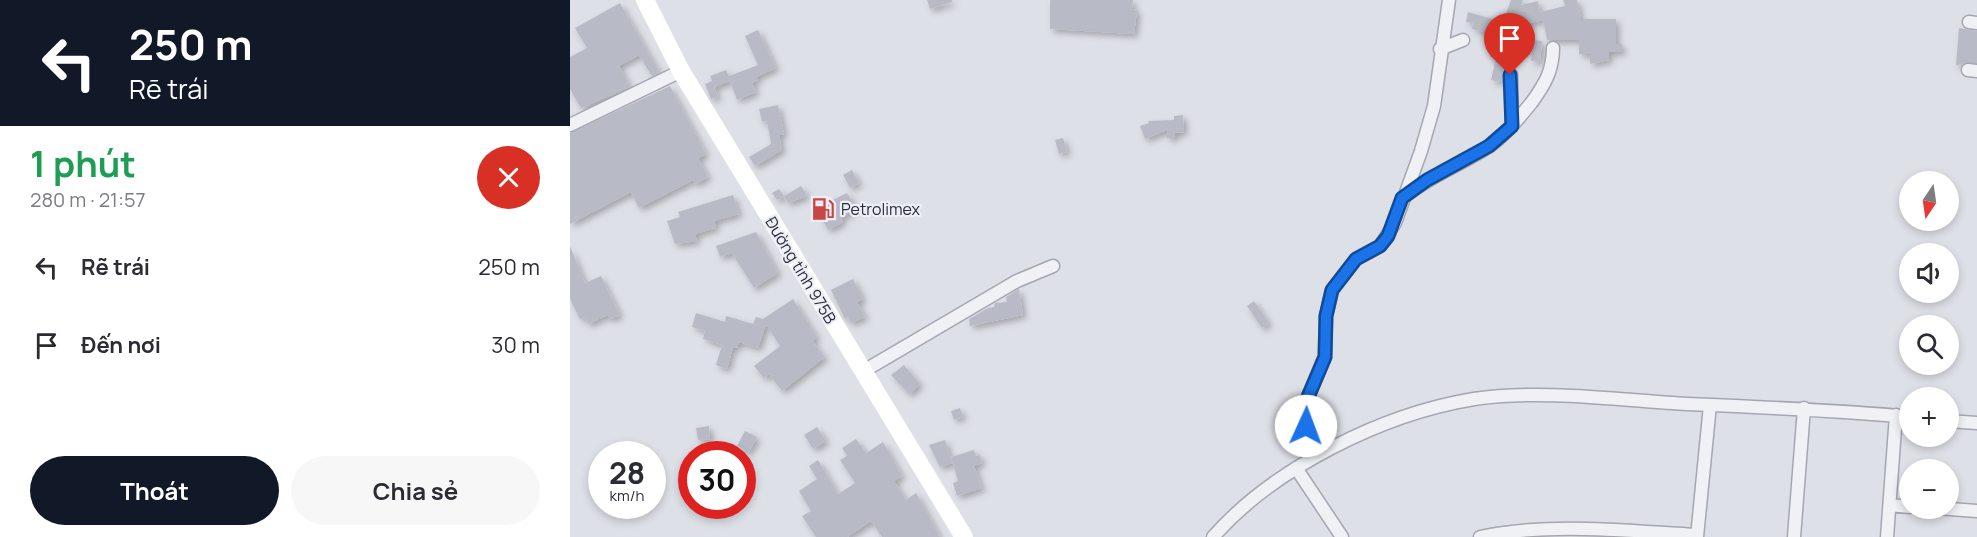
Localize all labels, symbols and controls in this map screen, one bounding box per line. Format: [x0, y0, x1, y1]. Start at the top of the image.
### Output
pin [1484, 13, 1535, 75]
text: 250 m [129, 15, 252, 73]
icon: arrive [1493, 22, 1526, 55]
icon: left [30, 24, 108, 102]
text: Rẽ trái [129, 70, 209, 107]
text: 1 phút [30, 139, 136, 188]
button: close [477, 146, 540, 209]
north arrow [1899, 171, 1959, 231]
map controls [1899, 171, 1959, 519]
text: 280 m · 21:57 [30, 186, 145, 213]
fuel station icon: Petrolimex [810, 196, 836, 222]
place label: Petrolimex [841, 198, 920, 220]
street label: Đường tỉnh 975B [760, 212, 842, 328]
button: sound [1899, 243, 1959, 303]
icon: left [30, 251, 63, 284]
text: Rẽ trái [81, 252, 150, 282]
text: 250 m [478, 252, 540, 282]
button: search [1899, 315, 1959, 375]
icon: arrive [30, 329, 63, 362]
text: Đến nơi [81, 330, 161, 360]
text: 30 m [491, 330, 540, 360]
button: + [1899, 387, 1959, 447]
position arrow [1274, 394, 1338, 458]
speed limit sign: 30 [678, 441, 756, 519]
text: 28 [609, 452, 645, 493]
button: Thoát [30, 456, 279, 525]
button: Chia sẻ [291, 456, 540, 525]
button: − [1899, 459, 1959, 519]
text: km/h [610, 485, 644, 506]

